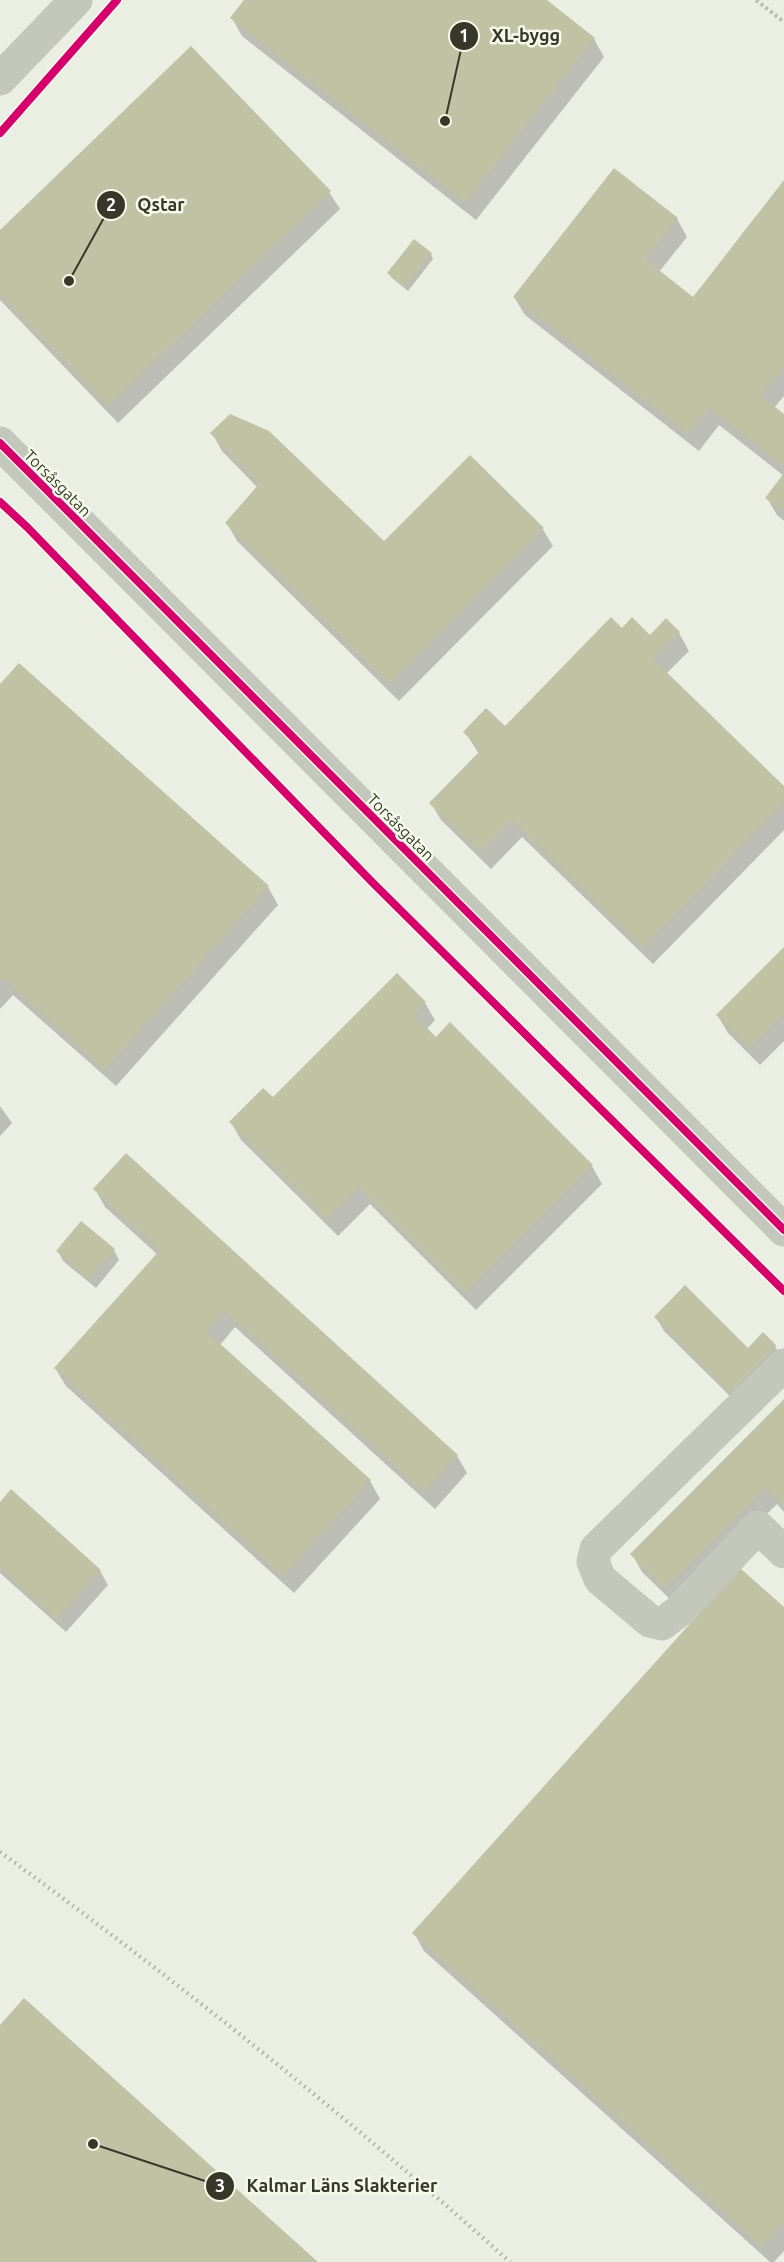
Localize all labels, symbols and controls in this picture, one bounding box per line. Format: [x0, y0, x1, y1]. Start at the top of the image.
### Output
callout: XL-bygg [449, 18, 572, 54]
text: 1 [459, 25, 469, 45]
text: XL-bygg [492, 25, 560, 45]
callout: Qstar [96, 187, 197, 223]
text: 2 [106, 194, 116, 214]
text: Qstar [137, 194, 185, 214]
street label: Torsåsgatan [21, 446, 95, 520]
street label: Torsåsgatan [364, 790, 438, 864]
callout: Kalmar Läns Slakterier [205, 2168, 450, 2204]
text: 3 [215, 2175, 225, 2195]
text: Kalmar Läns Slakterier [247, 2175, 438, 2195]

